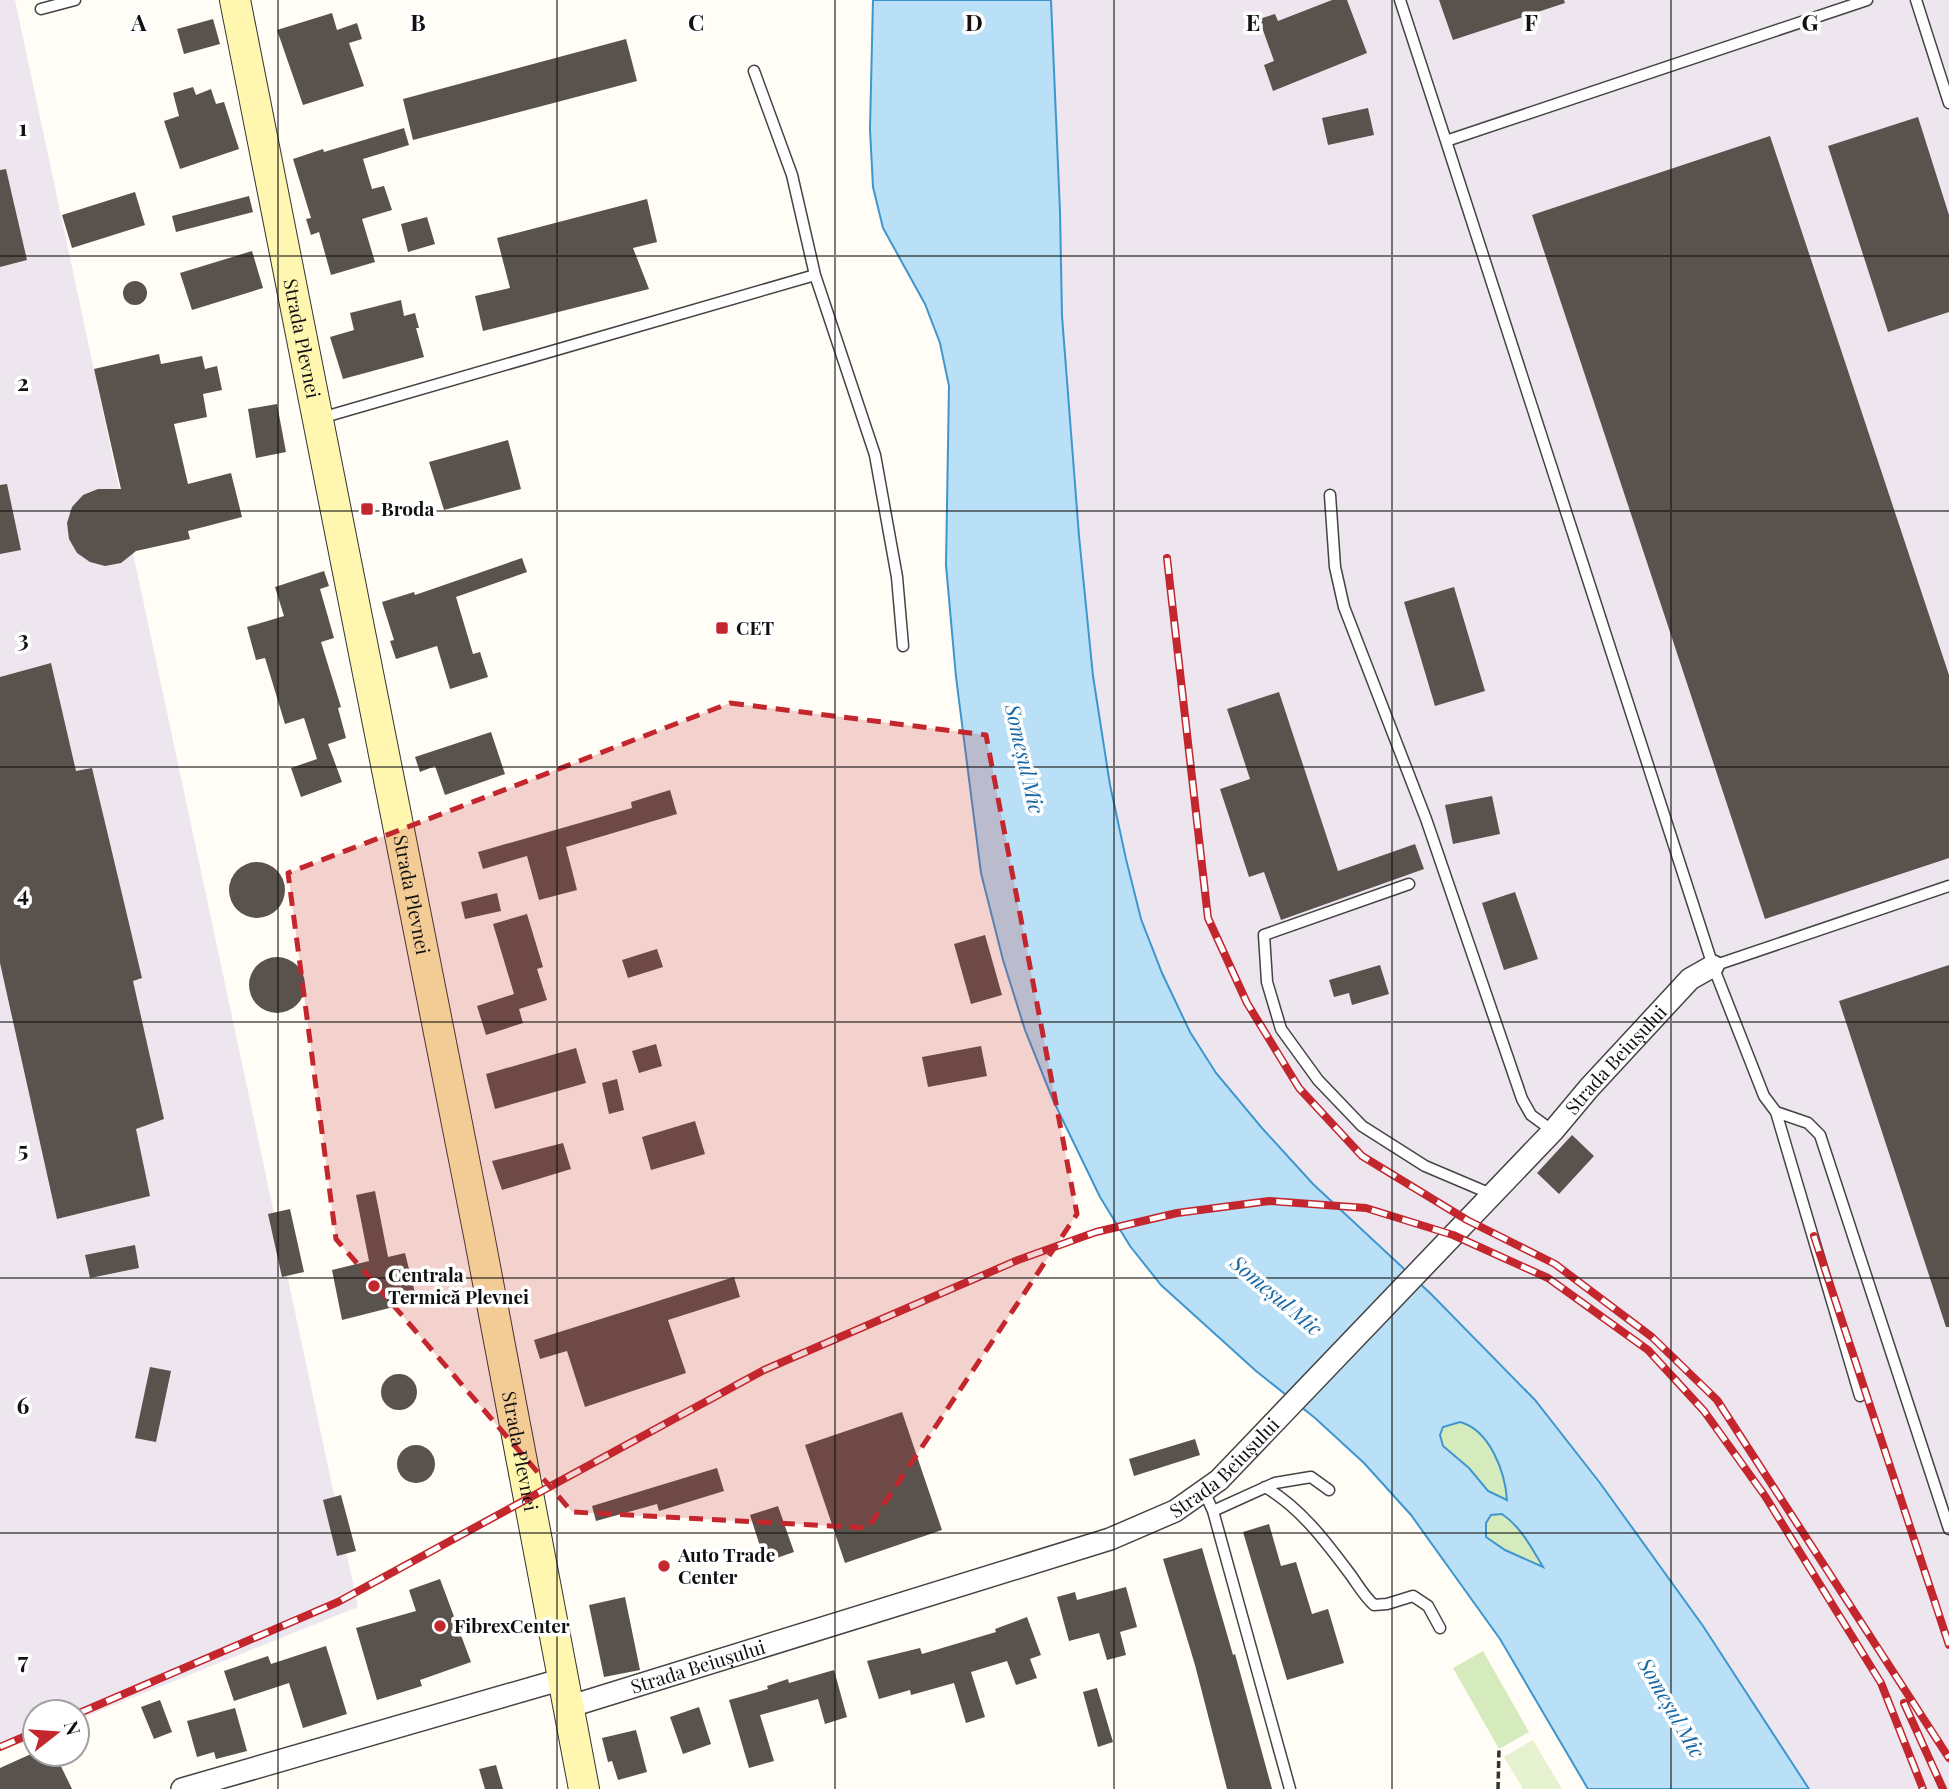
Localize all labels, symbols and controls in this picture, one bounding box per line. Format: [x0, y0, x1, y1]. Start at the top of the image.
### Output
text: A [130, 6, 147, 37]
text: B [410, 6, 426, 37]
text: C [688, 6, 704, 37]
text: D [965, 6, 983, 37]
text: E [1246, 6, 1260, 37]
text: F [1524, 6, 1538, 37]
text: G [1802, 6, 1819, 37]
text: 1 [19, 111, 28, 142]
street label: Strada Plevnei [278, 276, 327, 401]
text: 2 [17, 366, 29, 397]
place label: Broda [381, 495, 434, 521]
marker: Broda [359, 501, 375, 517]
place label: CET [736, 614, 774, 640]
marker: CET [714, 620, 730, 636]
text: 3 [17, 622, 29, 653]
water label: Someșul Mic [999, 700, 1052, 816]
street label: Strada Plevnei [388, 832, 437, 957]
text: 4 [17, 877, 29, 908]
street label: Strada Beiușului [1558, 998, 1672, 1119]
text: 5 [18, 1133, 28, 1164]
water label: Someșul Mic [1224, 1247, 1329, 1342]
place label: Centrala Termică Plevnei [388, 1261, 529, 1309]
marker: Centrala Termică Plevnei [366, 1278, 382, 1294]
text: 6 [17, 1389, 30, 1420]
street label: Strada Plevnei [497, 1389, 545, 1514]
street label: Strada Beiușului [1164, 1411, 1285, 1523]
place label: Auto Trade Center [677, 1541, 775, 1589]
marker: Auto Trade Center [656, 1558, 672, 1574]
place label: FibrexCenter [454, 1612, 570, 1638]
marker: FibrexCenter [432, 1618, 448, 1634]
street label: Strada Beiușului [627, 1633, 769, 1699]
text: 7 [18, 1644, 29, 1675]
water label: Someșul Mic [1631, 1651, 1713, 1763]
north arrow [21, 1698, 91, 1768]
text: N [59, 1717, 88, 1738]

